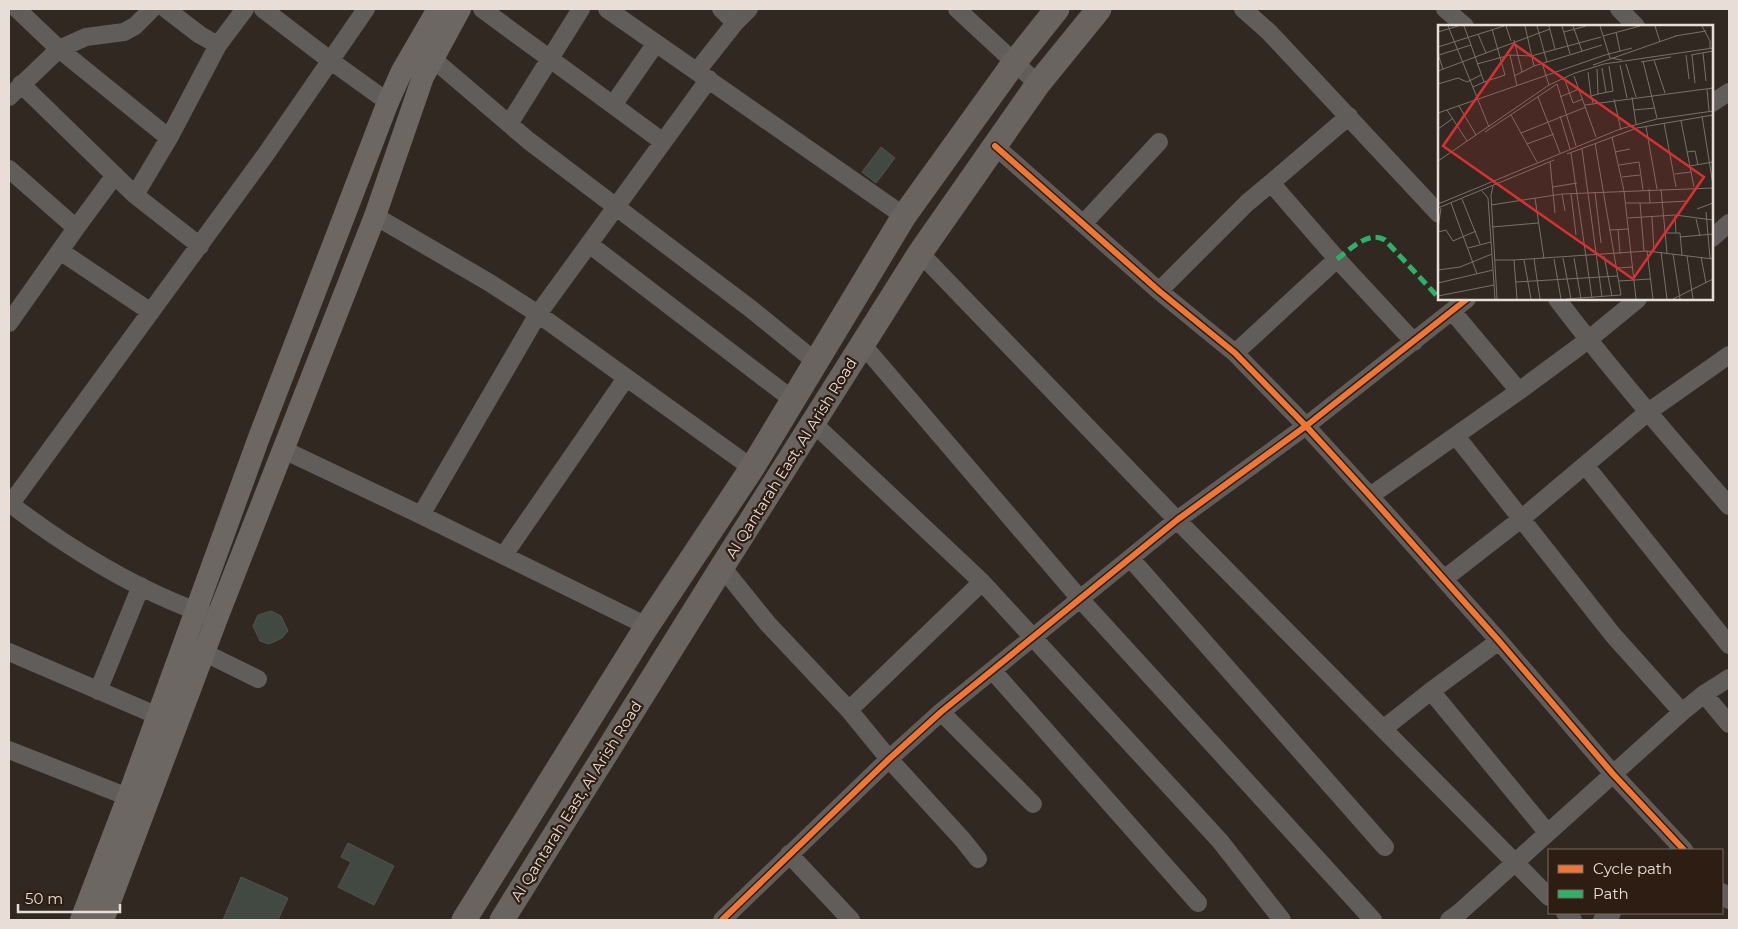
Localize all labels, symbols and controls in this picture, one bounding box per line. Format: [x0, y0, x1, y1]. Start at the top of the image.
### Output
inset map [1438, 25, 1713, 300]
street label: Al Qantarah East, Al Arish Road [721, 354, 861, 562]
street label: Al Qantarah East, Al Arish Road [506, 697, 646, 905]
legend [1548, 849, 1723, 914]
text: Cycle path [1593, 859, 1672, 878]
scale bar [18, 882, 120, 914]
text: Path [1593, 884, 1629, 903]
text: 50 m [25, 889, 63, 908]

